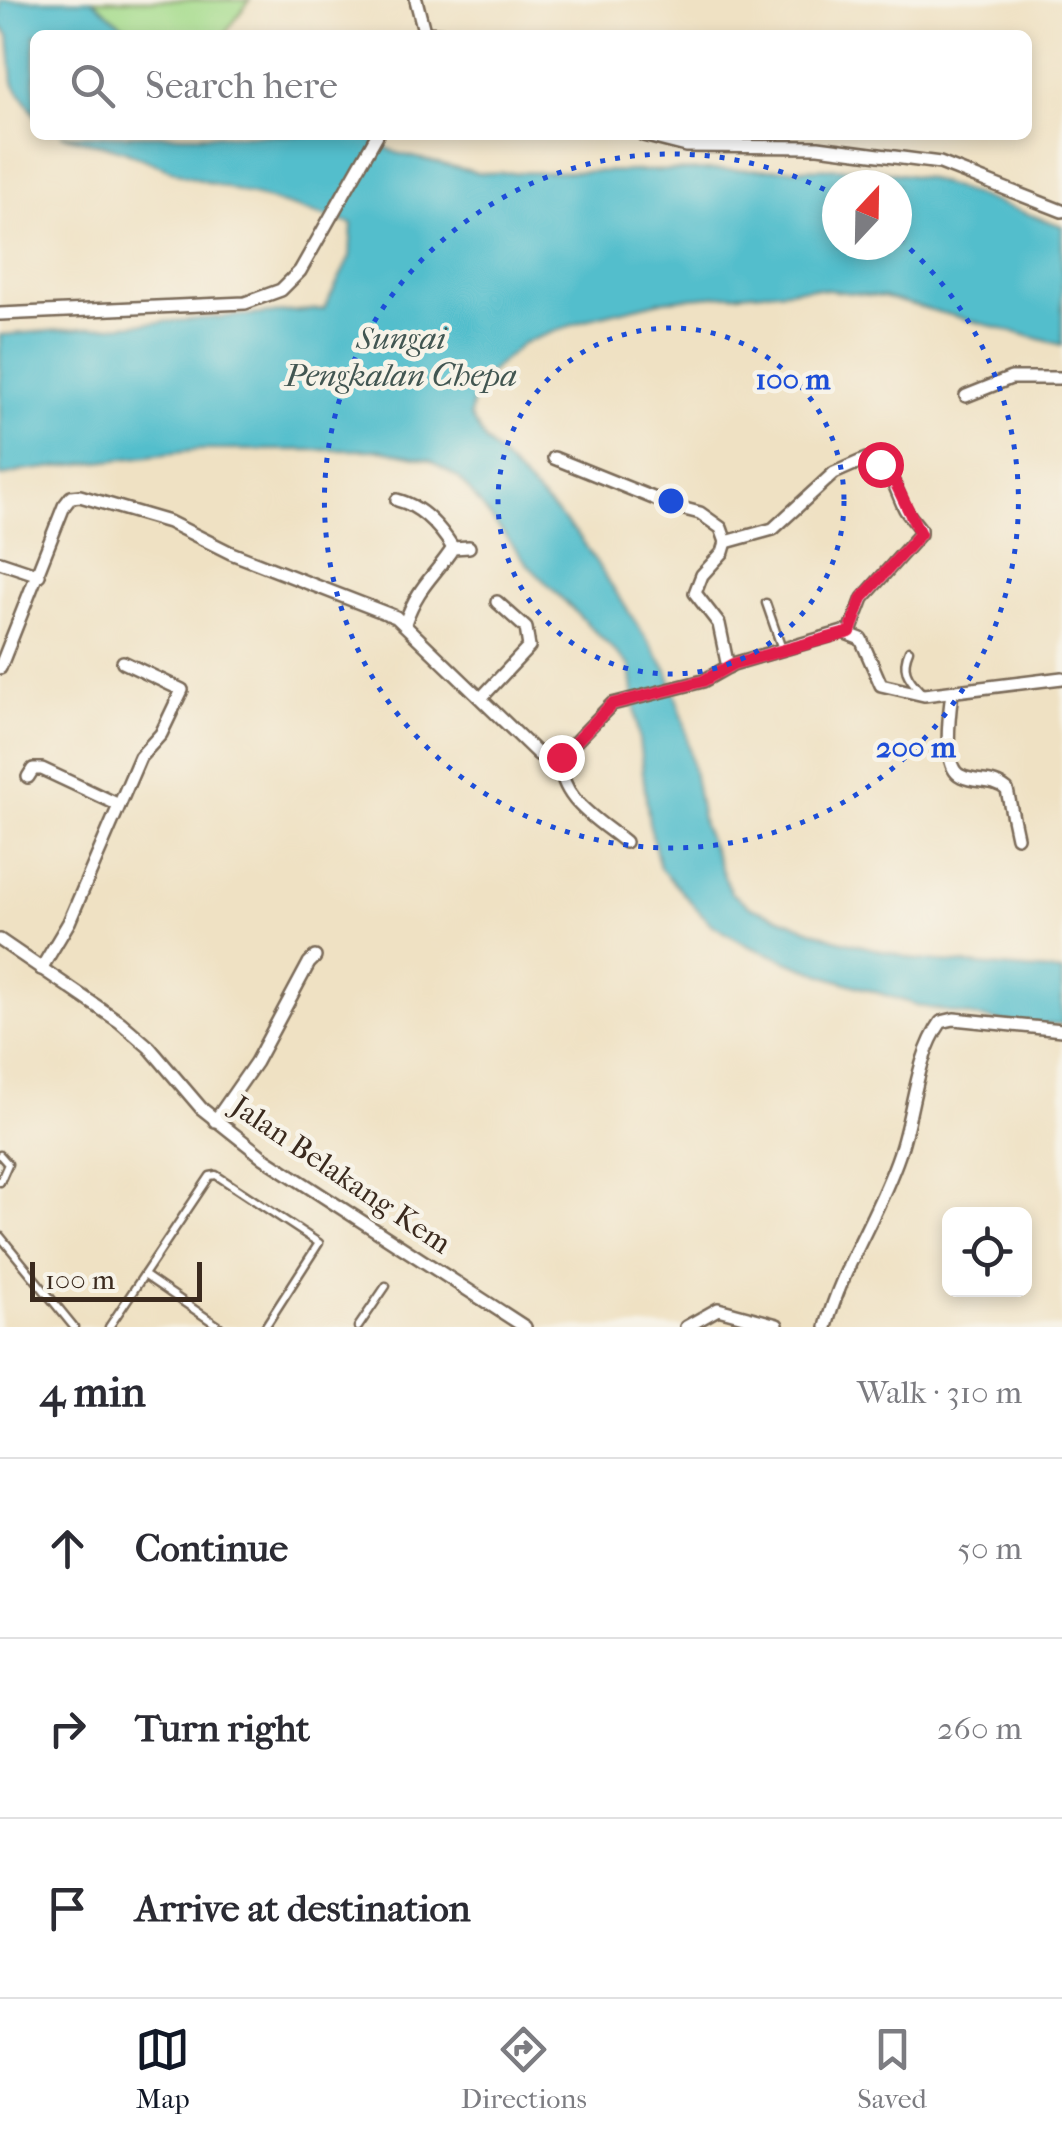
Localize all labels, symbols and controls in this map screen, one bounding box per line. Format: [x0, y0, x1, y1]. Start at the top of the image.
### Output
search box [30, 30, 1032, 140]
icon: search [65, 58, 120, 113]
text: Search here [145, 63, 338, 108]
north arrow [822, 170, 912, 260]
water label: Sungai Pengkalan Chepa [283, 320, 517, 394]
text: 100 m [755, 362, 832, 397]
route start [858, 442, 904, 488]
centre of rings [653, 483, 689, 519]
text: 200 m [876, 730, 957, 765]
route end [539, 735, 585, 781]
street label: Jalan Belakang Kem [223, 1087, 457, 1261]
map controls [942, 1207, 1032, 1297]
button: locate [942, 1207, 1032, 1297]
scale bar [30, 1257, 202, 1302]
text: 100 m [45, 1263, 115, 1296]
text: 4 min [40, 1368, 146, 1417]
text: Walk · 310 m [857, 1374, 1022, 1411]
icon: ahead [40, 1521, 95, 1576]
text: Continue [135, 1526, 288, 1571]
text: 50 m [957, 1530, 1022, 1567]
icon: right [40, 1701, 95, 1756]
text: Turn right [135, 1706, 310, 1751]
text: 260 m [937, 1710, 1022, 1747]
icon: arrive [40, 1881, 95, 1936]
text: Arrive at destination [135, 1886, 471, 1931]
tab: Map [135, 2022, 190, 2115]
tab: Directions [461, 2022, 587, 2115]
tab: Saved [857, 2022, 927, 2115]

